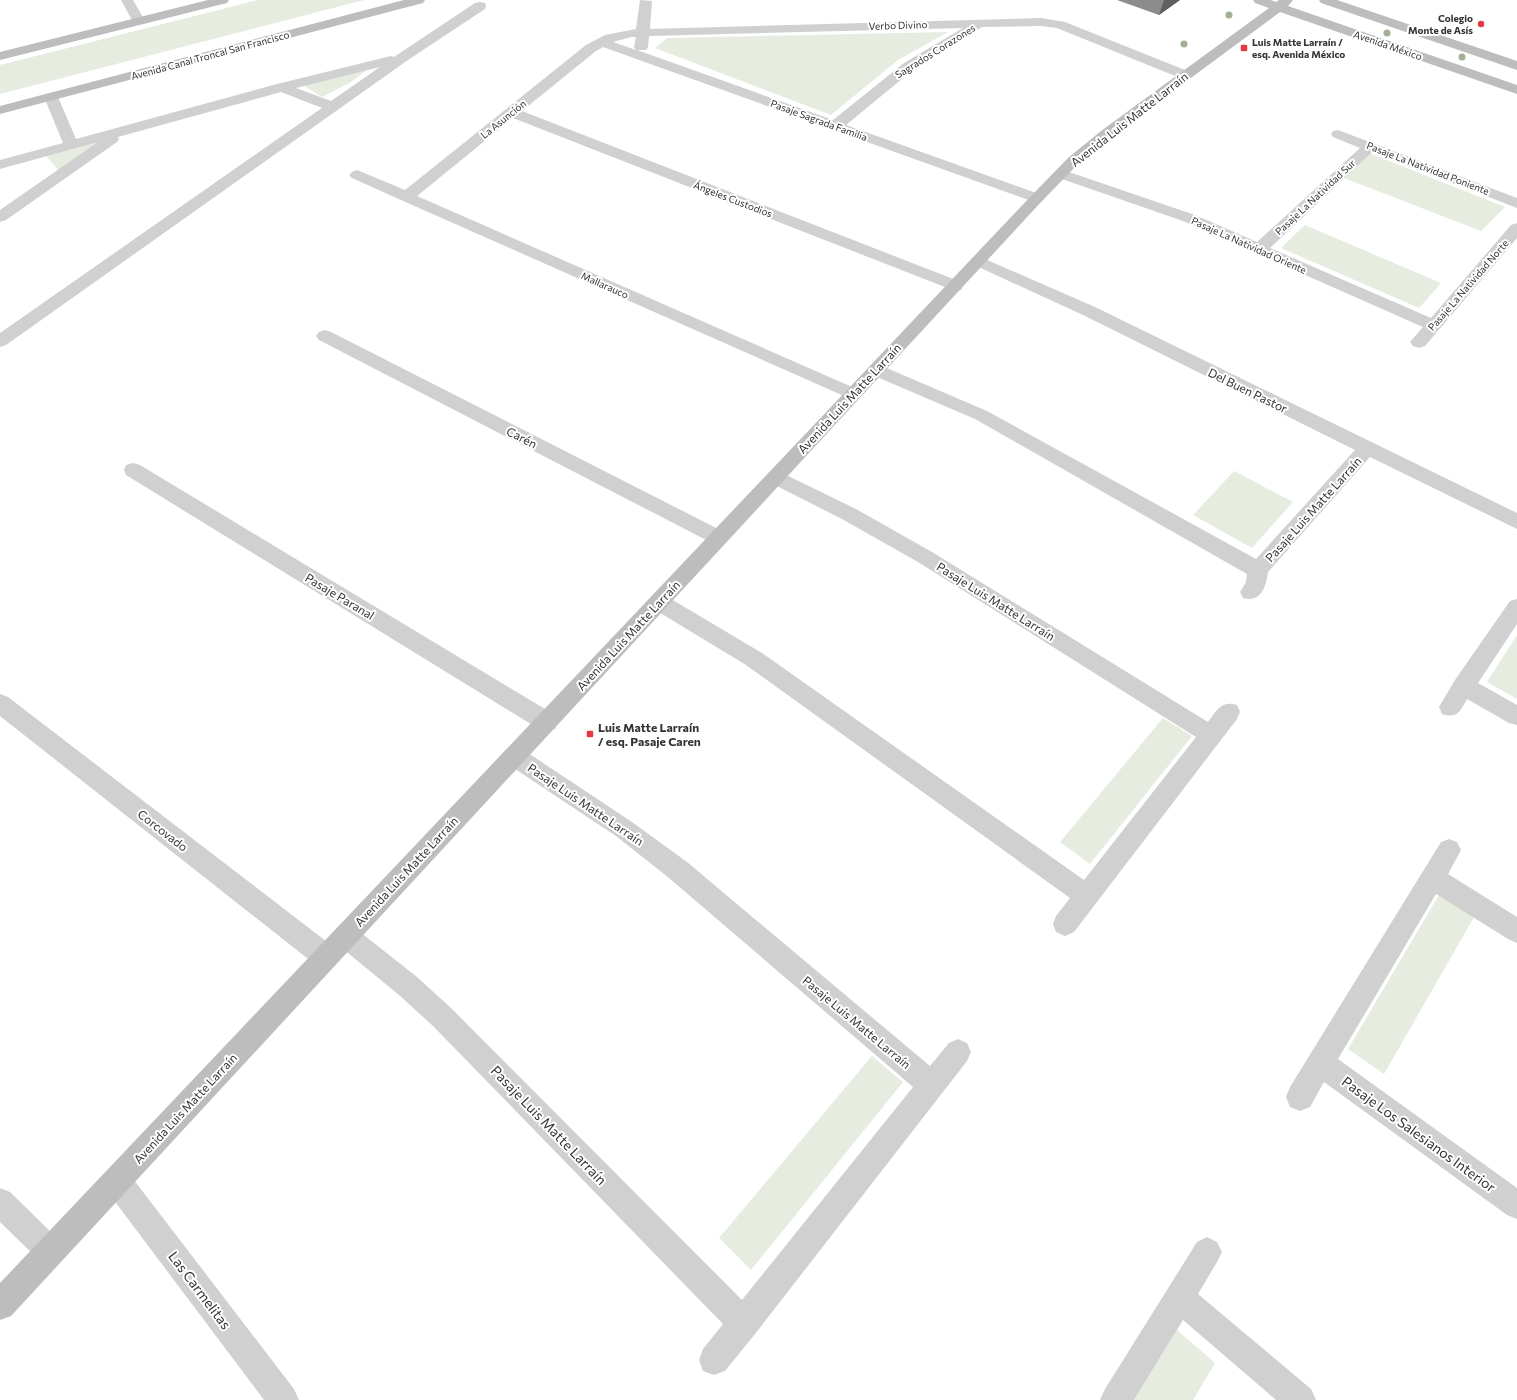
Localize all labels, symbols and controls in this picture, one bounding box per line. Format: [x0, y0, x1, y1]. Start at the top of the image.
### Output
place label: Colegio Monte de Asís [1408, 12, 1473, 36]
street label: Verbo Divino [869, 18, 928, 32]
marker: Colegio Monte de Asís [1476, 19, 1486, 29]
street label: Sagrados Corazones [893, 21, 978, 81]
street label: Avenida Canal Troncal San Francisco [130, 28, 290, 82]
street label: Avenida México [1352, 28, 1424, 62]
place label: Luis Matte Larraín / esq. Avenida México [1252, 36, 1345, 60]
marker: Luis Matte Larraín / esq. Avenida México [1239, 43, 1249, 53]
street label: Avenida Luis Matte Larraín [1068, 69, 1190, 169]
street label: La Asunción [478, 97, 528, 141]
street label: Pasaje Sagrada Familia [769, 97, 869, 143]
street label: Pasaje La Natividad Poniente [1365, 139, 1491, 197]
street label: Pasaje La Natividad Sur [1272, 157, 1358, 237]
street label: Ángeles Custodios [692, 178, 774, 220]
street label: Pasaje La Natividad Oriente [1190, 214, 1308, 276]
street label: Pasaje La Natividad Norte [1425, 237, 1511, 333]
street label: Mallarauco [579, 269, 631, 301]
street label: Avenida Luis Matte Larraín [794, 340, 904, 456]
street label: Del Buen Pastor [1206, 365, 1290, 415]
street label: Carén [504, 423, 540, 451]
street label: Pasaje Luis Matte Larraín [1262, 454, 1364, 564]
street label: Pasaje Luis Matte Larraín [934, 559, 1058, 643]
street label: Pasaje Paranal [303, 570, 377, 622]
street label: Avenida Luis Matte Larraín [573, 577, 683, 693]
place label: Luis Matte Larraín / esq. Pasaje Caren [598, 720, 701, 748]
marker: Luis Matte Larraín / esq. Pasaje Caren [585, 729, 595, 739]
street label: Pasaje Luis Matte Larraín [525, 760, 647, 848]
street label: Corcovado [135, 806, 191, 854]
street label: Avenida Luis Matte Larraín [351, 813, 461, 929]
street label: Pasaje Luis Matte Larraín [800, 973, 914, 1071]
street label: Avenida Luis Matte Larraín [130, 1050, 240, 1166]
street label: Pasaje Luis Matte Larraín [488, 1062, 610, 1188]
street label: Pasaje Los Salesianos Interior [1339, 1072, 1500, 1196]
street label: Las Carmelitas [165, 1248, 235, 1332]

